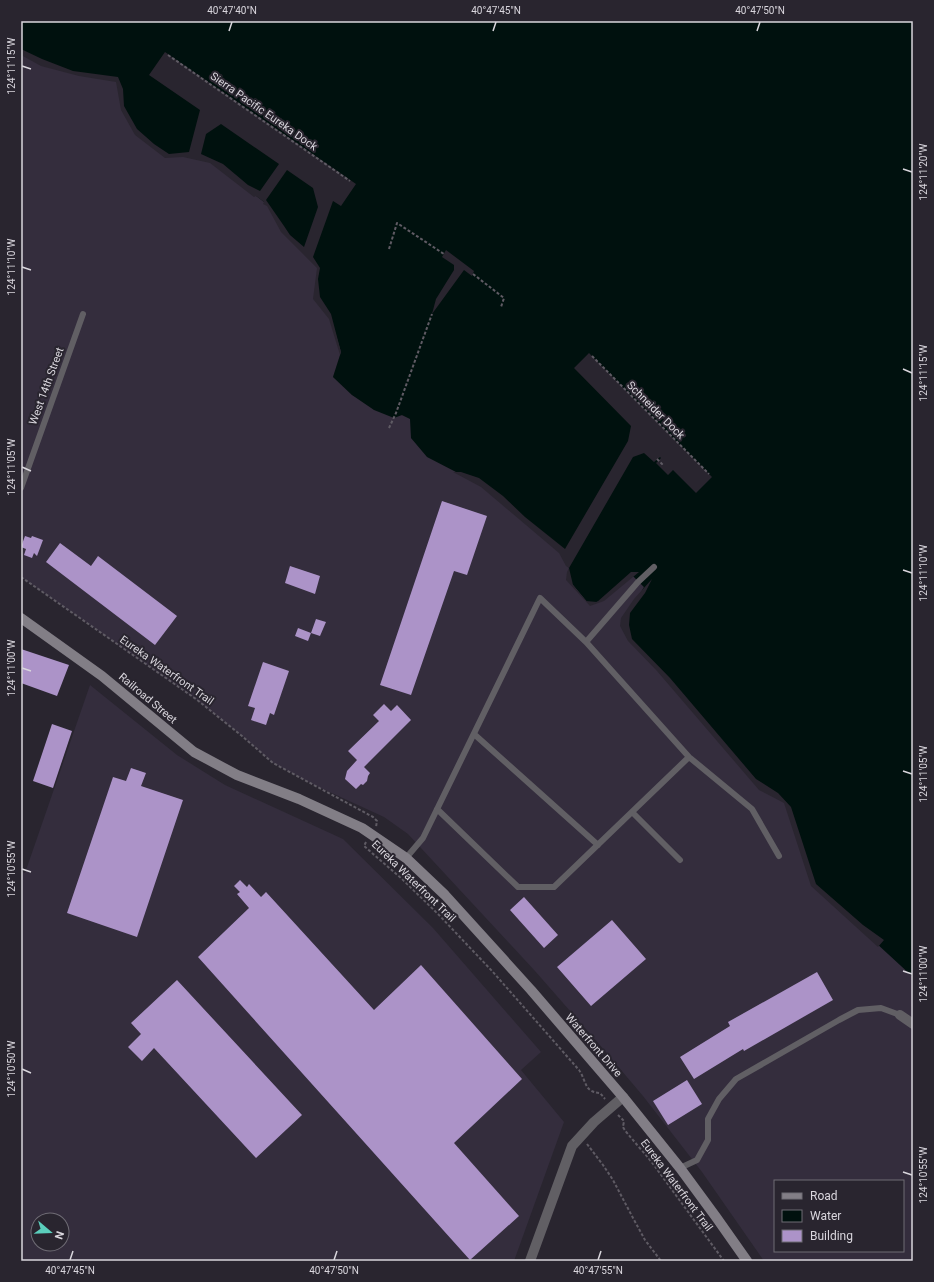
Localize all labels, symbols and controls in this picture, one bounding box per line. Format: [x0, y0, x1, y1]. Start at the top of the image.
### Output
text: 40°47'40"N [207, 5, 257, 16]
text: 40°47'45"N [471, 5, 521, 16]
text: 40°47'50"N [735, 5, 785, 16]
text: 124°11'15"W [6, 37, 17, 94]
street label: Sierra Pacific Eureka Dock [208, 69, 320, 154]
text: 124°11'20"W [918, 143, 929, 200]
text: 124°11'10"W [6, 238, 17, 295]
text: 124°11'15"W [918, 344, 929, 401]
street label: West 14th Street [26, 345, 67, 427]
street label: Schneider Dock [624, 379, 688, 442]
text: 124°11'05"W [6, 438, 17, 495]
text: 124°11'10"W [918, 544, 929, 601]
street label: Eureka Waterfront Trail [117, 633, 216, 708]
text: 124°11'00"W [6, 639, 17, 696]
street label: Railroad Street [116, 670, 180, 727]
text: 124°11'05"W [918, 745, 929, 802]
street label: Eureka Waterfront Trail [369, 838, 458, 925]
text: 124°10'55"W [6, 840, 17, 897]
text: 124°11'00"W [918, 945, 929, 1002]
street label: Waterfront Drive [563, 1011, 625, 1080]
text: 124°10'50"W [6, 1040, 17, 1097]
street label: Eureka Waterfront Trail [638, 1137, 715, 1234]
text: 124°10'55"W [918, 1146, 929, 1203]
legend [774, 1180, 904, 1252]
text: Road [810, 1189, 838, 1203]
text: Water [810, 1209, 841, 1223]
north arrow [30, 1212, 70, 1252]
text: N [51, 1229, 66, 1241]
text: Building [810, 1229, 853, 1243]
text: 40°47'45"N [45, 1265, 95, 1276]
text: 40°47'50"N [309, 1265, 359, 1276]
text: 40°47'55"N [573, 1265, 623, 1276]

